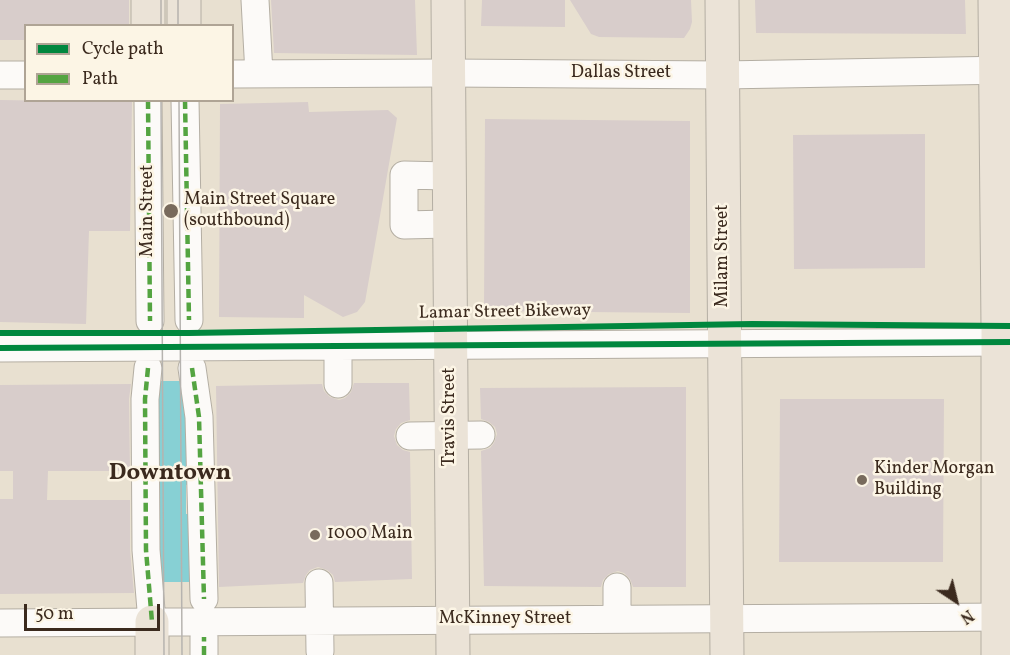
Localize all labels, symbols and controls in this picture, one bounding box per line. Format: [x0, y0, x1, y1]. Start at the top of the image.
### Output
legend [24, 24, 234, 102]
text: Cycle path [82, 37, 164, 62]
street label: Dallas Street [571, 63, 671, 85]
text: Path [82, 67, 118, 92]
street label: Main Street [138, 165, 160, 257]
place label: Main Street Square (southbound) [184, 190, 335, 232]
marker: Main Street Square (southbound) [162, 202, 180, 220]
street label: Milam Street [713, 204, 735, 308]
street label: Lamar Street Bikeway [419, 301, 591, 325]
street label: Travis Street [440, 367, 462, 467]
place label: Kinder Morgan Building [874, 459, 995, 502]
district label: Downtown [109, 461, 231, 489]
marker: Kinder Morgan Building [855, 473, 869, 487]
place label: 1000 Main [327, 524, 413, 546]
marker: 1000 Main [308, 528, 322, 542]
north arrow [926, 571, 986, 631]
scale bar [27, 592, 164, 630]
text: 50 m [35, 602, 74, 627]
text: N [955, 603, 977, 628]
street label: McKinney Street [439, 609, 571, 631]

